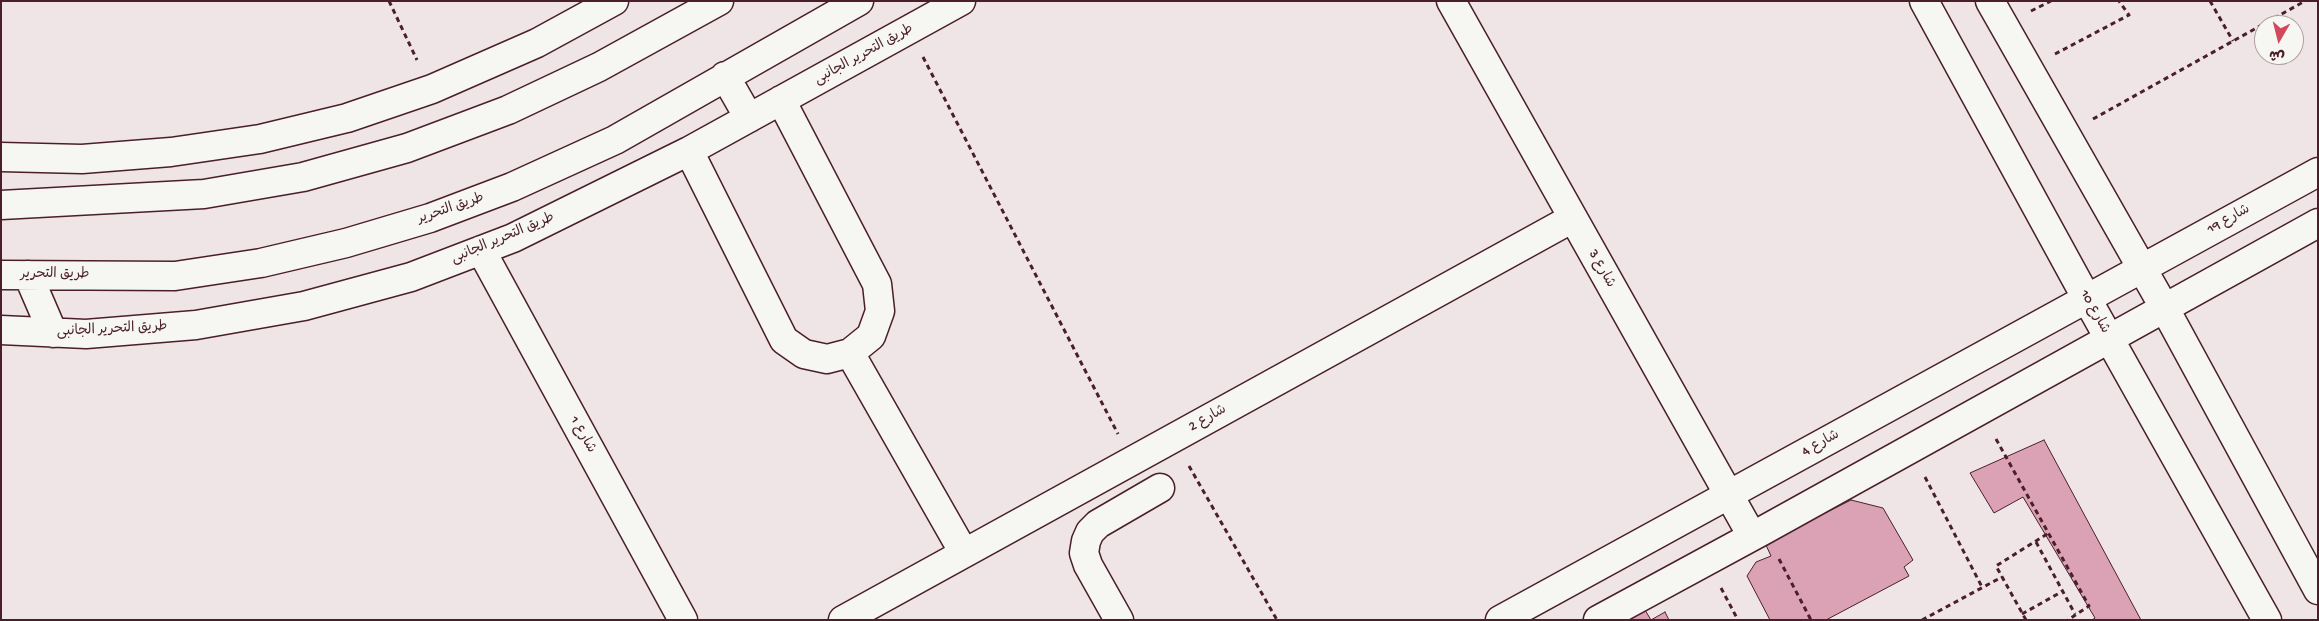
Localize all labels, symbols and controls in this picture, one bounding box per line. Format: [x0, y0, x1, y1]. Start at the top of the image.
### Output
north arrow [2254, 15, 2304, 65]
street label: طريق التحرير الجانبى [812, 21, 916, 89]
text: ش [2268, 45, 2286, 64]
street label: طريق التحرير [416, 190, 486, 228]
street label: شارع 19 [2205, 201, 2253, 239]
street label: طريق التحرير الجانبى [449, 210, 557, 268]
street label: شارع 3 [1584, 247, 1618, 291]
street label: طريق التحرير [20, 267, 90, 283]
street label: شارع 10 [2075, 287, 2113, 337]
street label: طريق التحرير الجانبى [56, 319, 168, 341]
street label: شارع 2 [1186, 402, 1230, 436]
street label: شارع 1 [565, 414, 599, 456]
street label: شارع 4 [1799, 427, 1843, 461]

